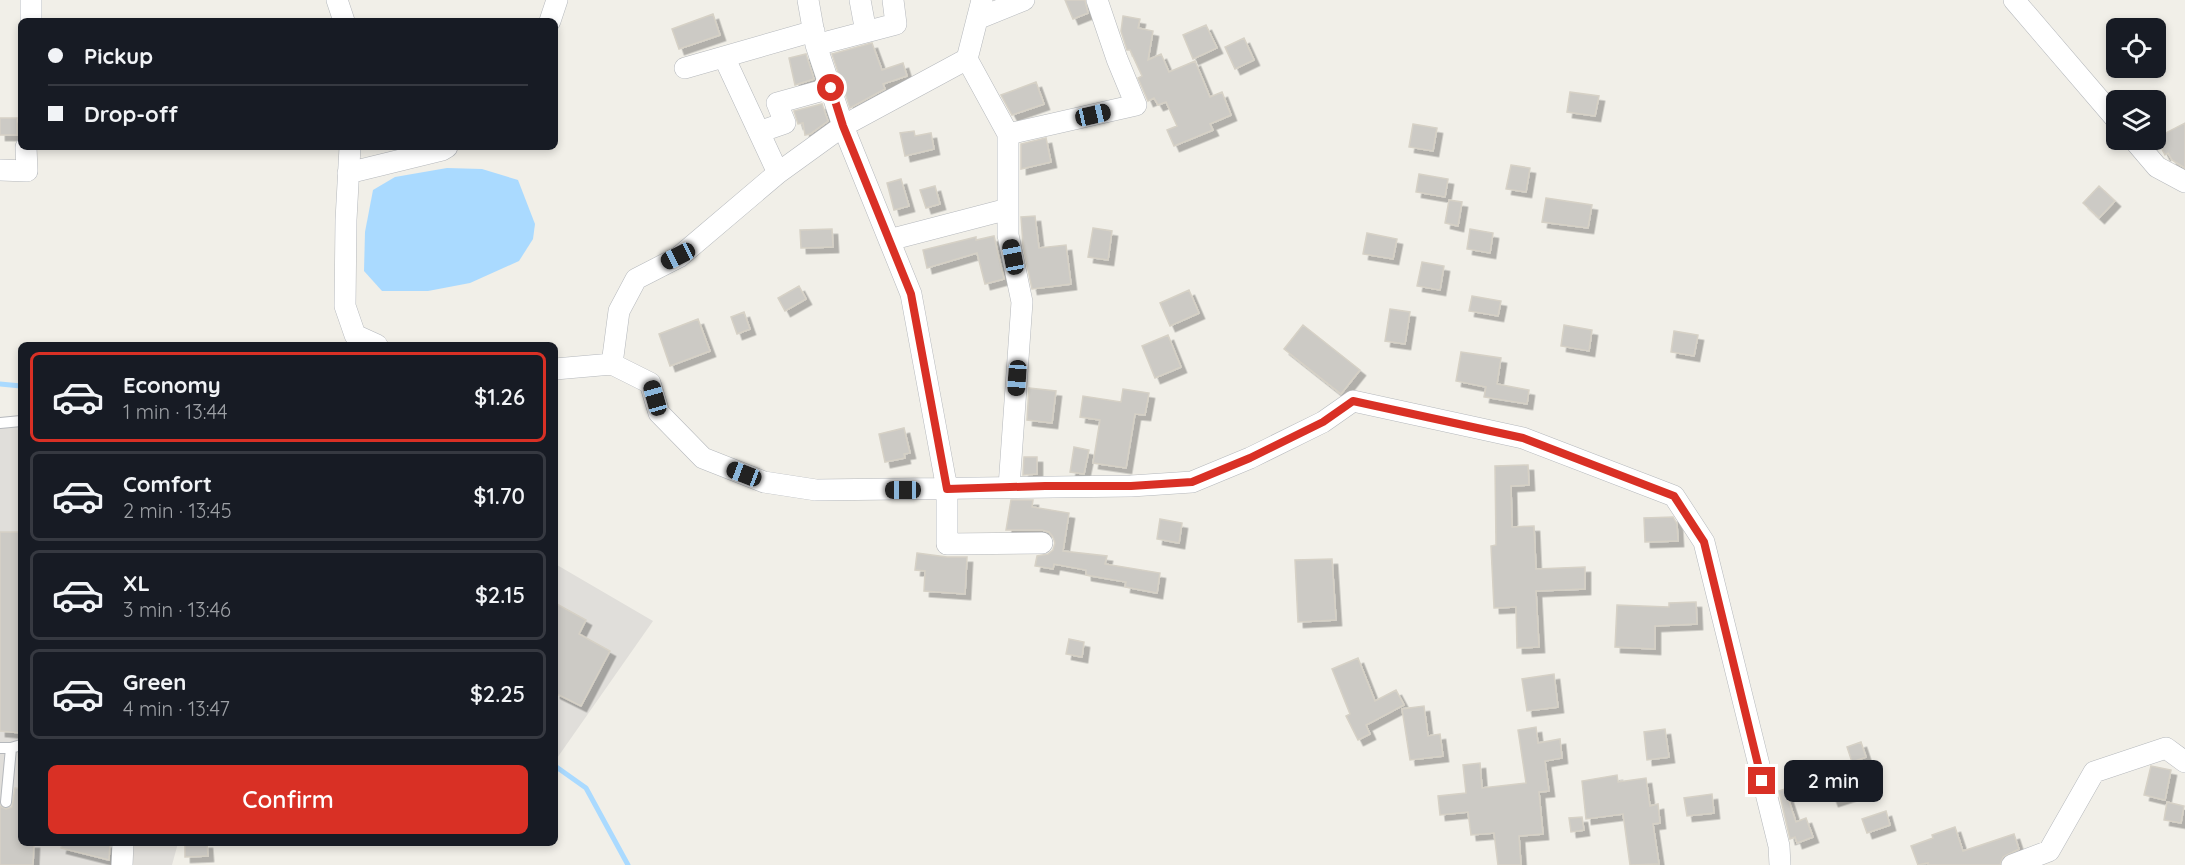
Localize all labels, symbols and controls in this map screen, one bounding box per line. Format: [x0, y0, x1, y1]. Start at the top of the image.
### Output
map controls [2106, 18, 2166, 150]
button: locate [2106, 18, 2166, 78]
text: Pickup [84, 42, 153, 70]
route start [817, 74, 844, 101]
button: layers [2106, 90, 2166, 150]
text: Drop-off [84, 100, 178, 128]
car [1073, 102, 1113, 128]
car [1001, 238, 1025, 276]
car [658, 240, 698, 272]
car [1007, 359, 1027, 397]
icon: car [51, 370, 105, 424]
text: Economy [123, 371, 221, 399]
car [641, 378, 669, 418]
text: $1.26 [474, 383, 525, 411]
text: 1 min · 13:44 [123, 399, 227, 424]
car [724, 459, 764, 489]
icon: car [51, 469, 105, 523]
text: Comfort [123, 470, 212, 498]
car [885, 481, 921, 499]
text: $1.70 [474, 482, 525, 510]
text: 2 min · 13:45 [123, 498, 232, 523]
icon: car [51, 568, 105, 622]
text: XL [123, 569, 150, 597]
text: $2.15 [475, 581, 525, 609]
text: 3 min · 13:46 [123, 597, 231, 622]
icon: car [51, 667, 105, 721]
text: Green [123, 668, 186, 696]
text: $2.25 [470, 680, 525, 708]
text: 4 min · 13:47 [123, 696, 230, 721]
callout: 2 min [1783, 760, 1882, 802]
button: Confirm [48, 765, 528, 834]
route end [1748, 767, 1775, 794]
text: 2 min [1808, 768, 1859, 793]

